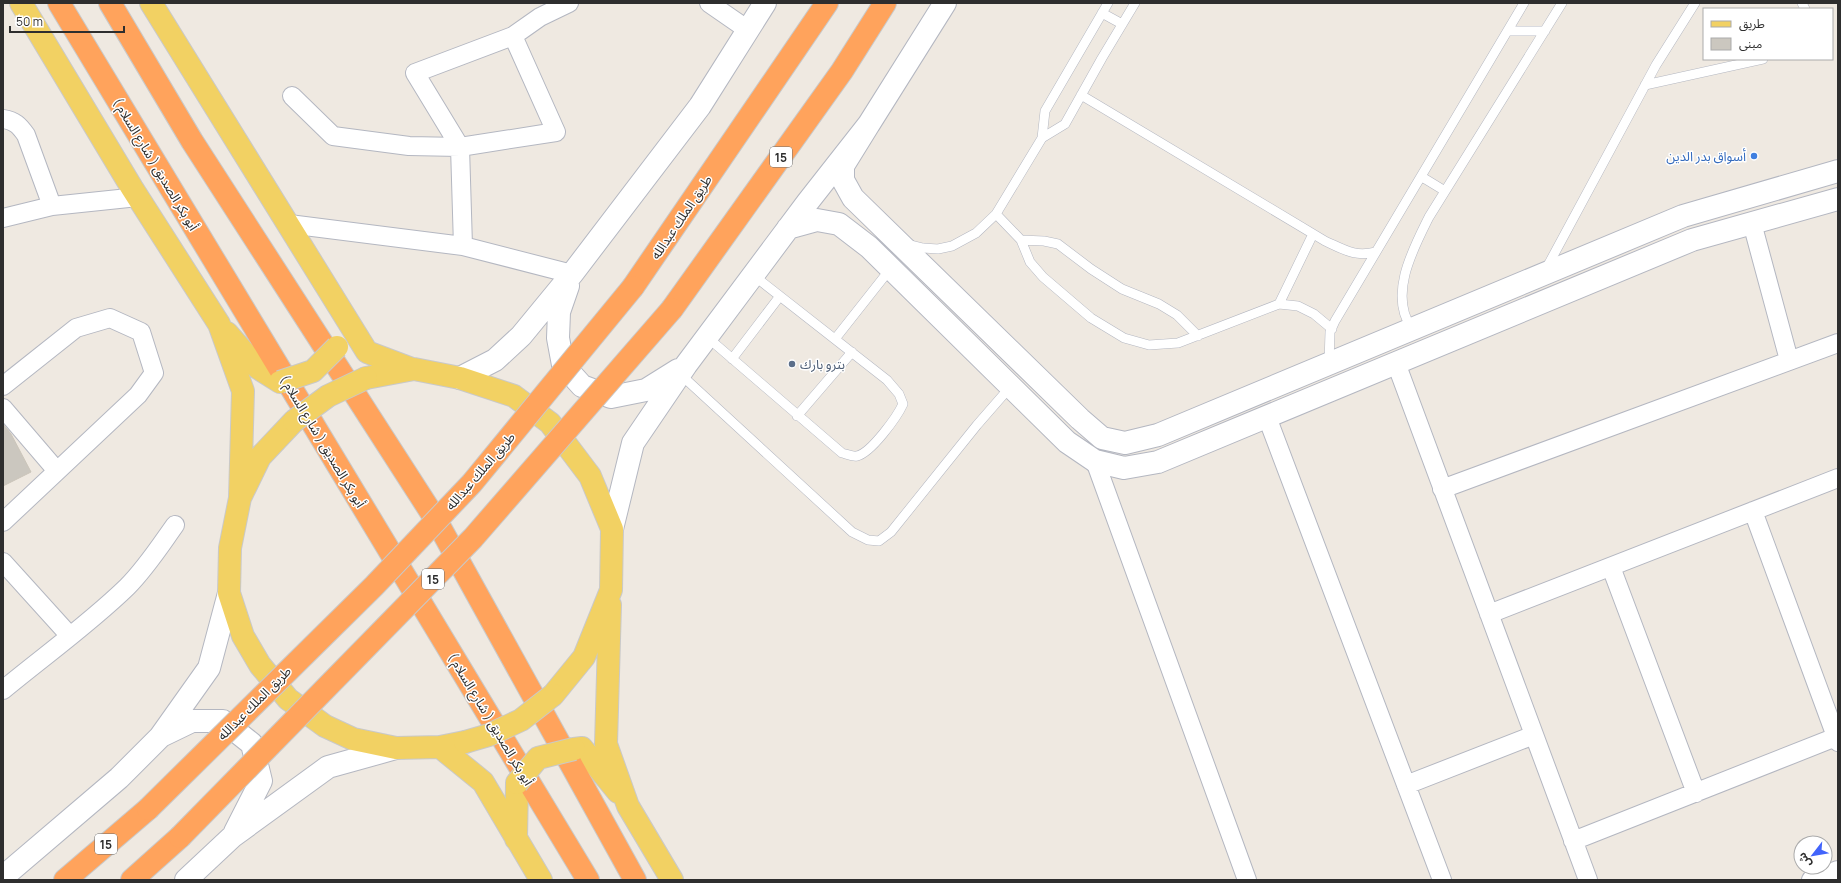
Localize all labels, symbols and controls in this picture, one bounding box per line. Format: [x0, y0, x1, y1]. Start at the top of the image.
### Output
scale bar [10, 8, 124, 34]
legend [1703, 8, 1833, 60]
text: 50 m [16, 13, 43, 30]
text: طريق [1739, 15, 1765, 32]
text: مبنى [1739, 35, 1762, 52]
street label: ( شارع السلام ) أبو بكر الصديق [108, 94, 203, 235]
road number: 15 [770, 147, 792, 167]
place label: أسواق بدر الدين [1666, 147, 1746, 165]
marker: أسواق بدر الدين [1749, 151, 1759, 161]
street label: طريق الملك عبدالله [646, 171, 716, 263]
place label: بترو بارك [800, 355, 845, 373]
marker: بترو بارك [787, 359, 797, 369]
street label: ( شارع السلام ) أبو بكر الصديق [275, 371, 370, 512]
street label: طريق الملك عبدالله [441, 428, 519, 514]
road number: 15 [422, 569, 444, 589]
street label: ( شارع السلام ) أبو بكر الصديق [443, 649, 538, 790]
street label: طريق الملك عبدالله [213, 662, 295, 744]
road number: 15 [95, 834, 117, 854]
north arrow [1793, 835, 1833, 875]
text: ش [1794, 850, 1814, 871]

